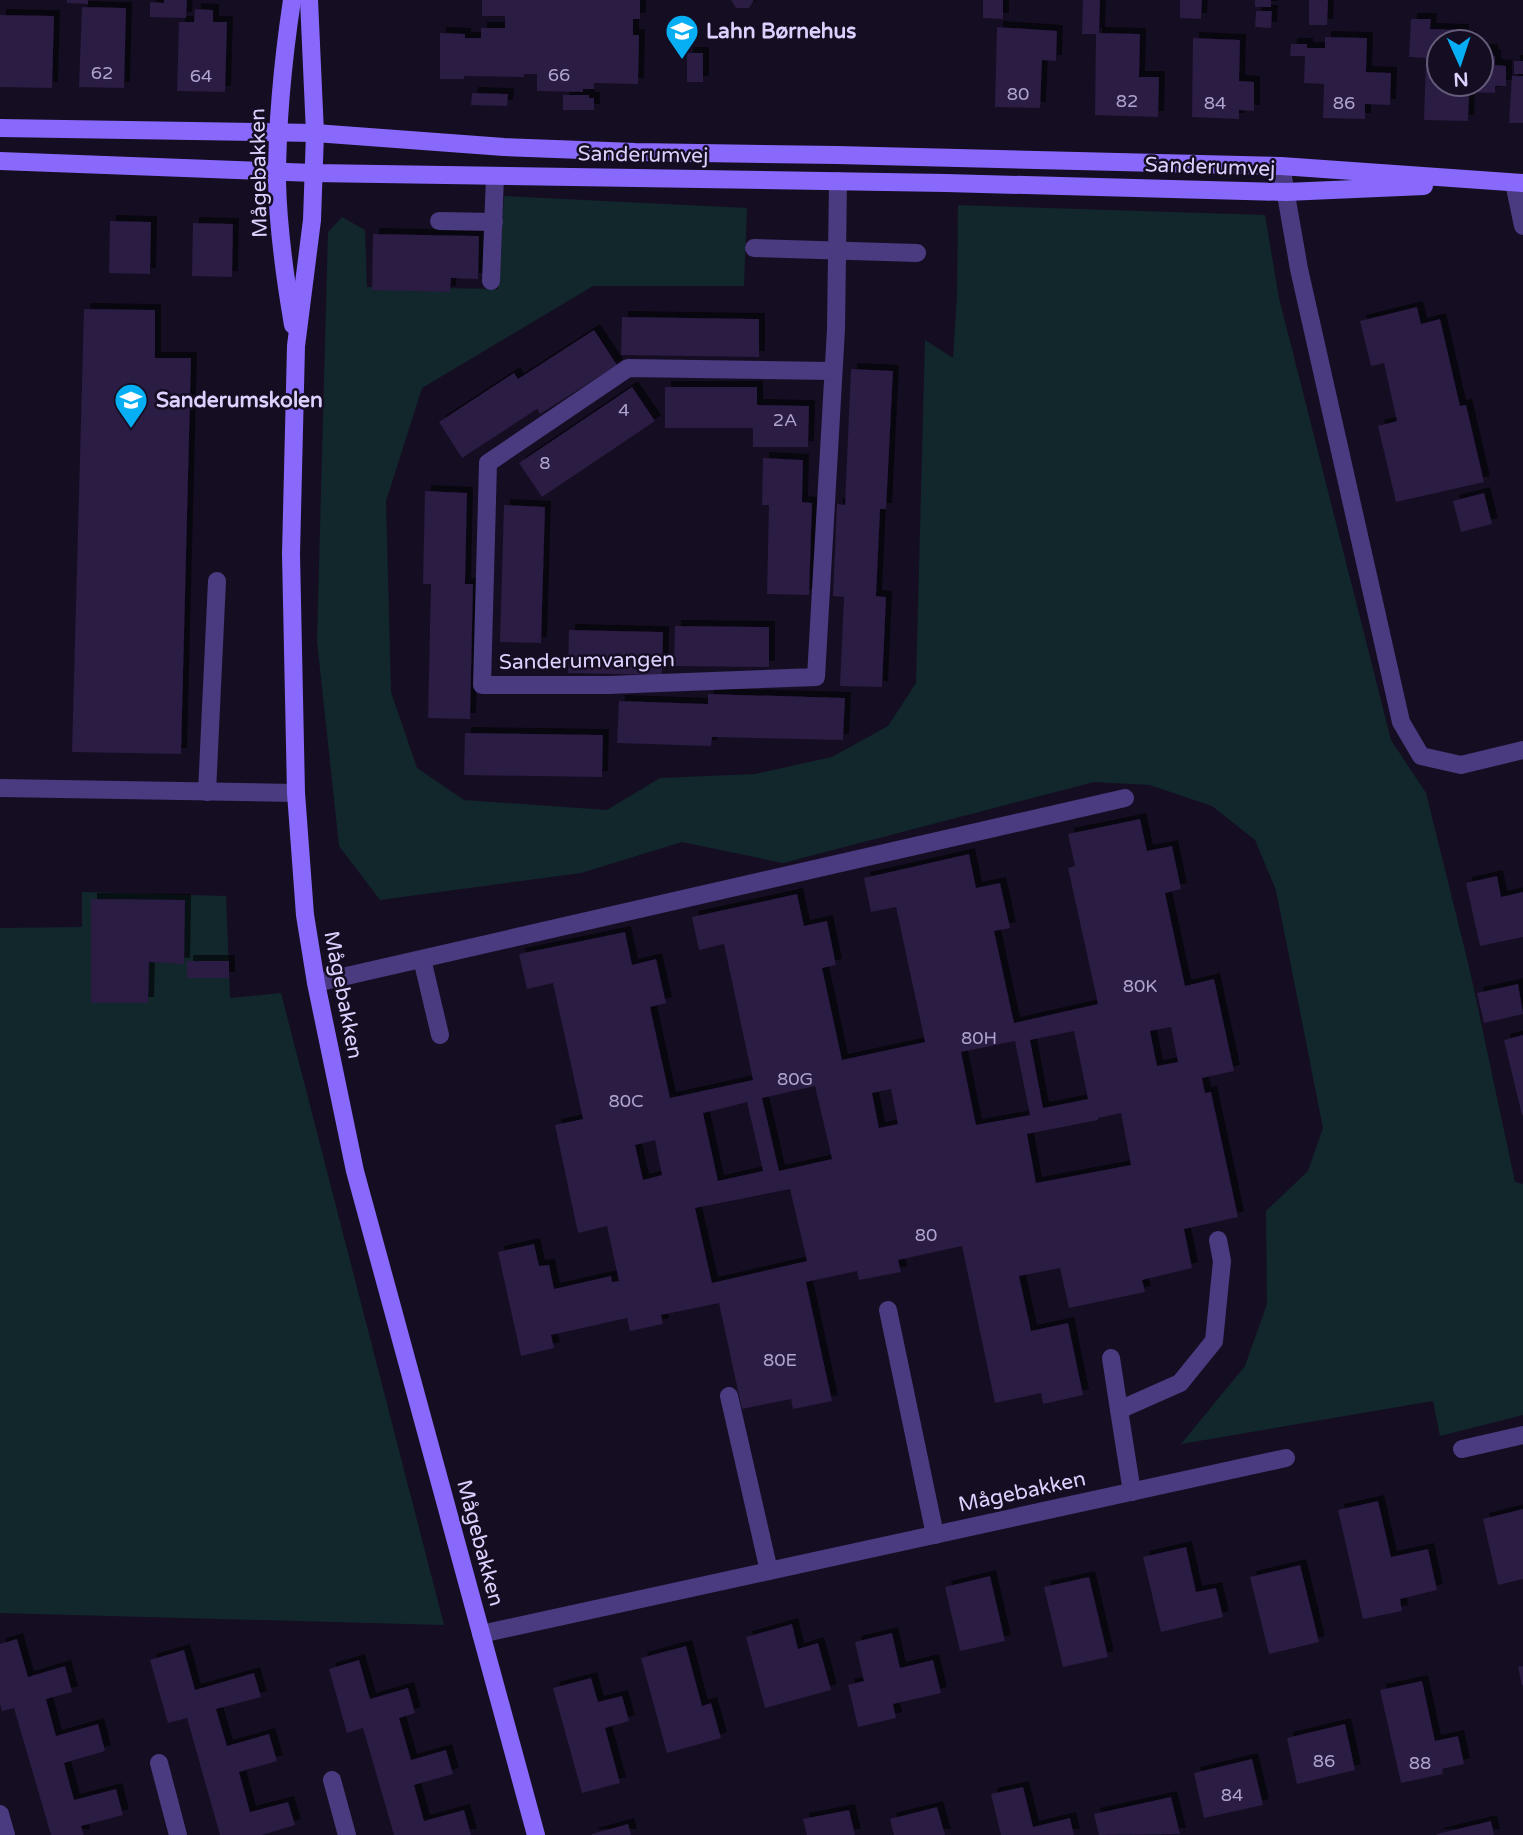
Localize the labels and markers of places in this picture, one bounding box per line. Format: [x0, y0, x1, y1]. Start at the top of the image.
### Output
school or university icon: Lahn Børnehus [663, 12, 701, 61]
place label: Lahn Børnehus [706, 19, 856, 44]
school or university icon: Sanderumskolen [112, 381, 150, 430]
place label: Sanderumskolen [156, 388, 323, 413]

